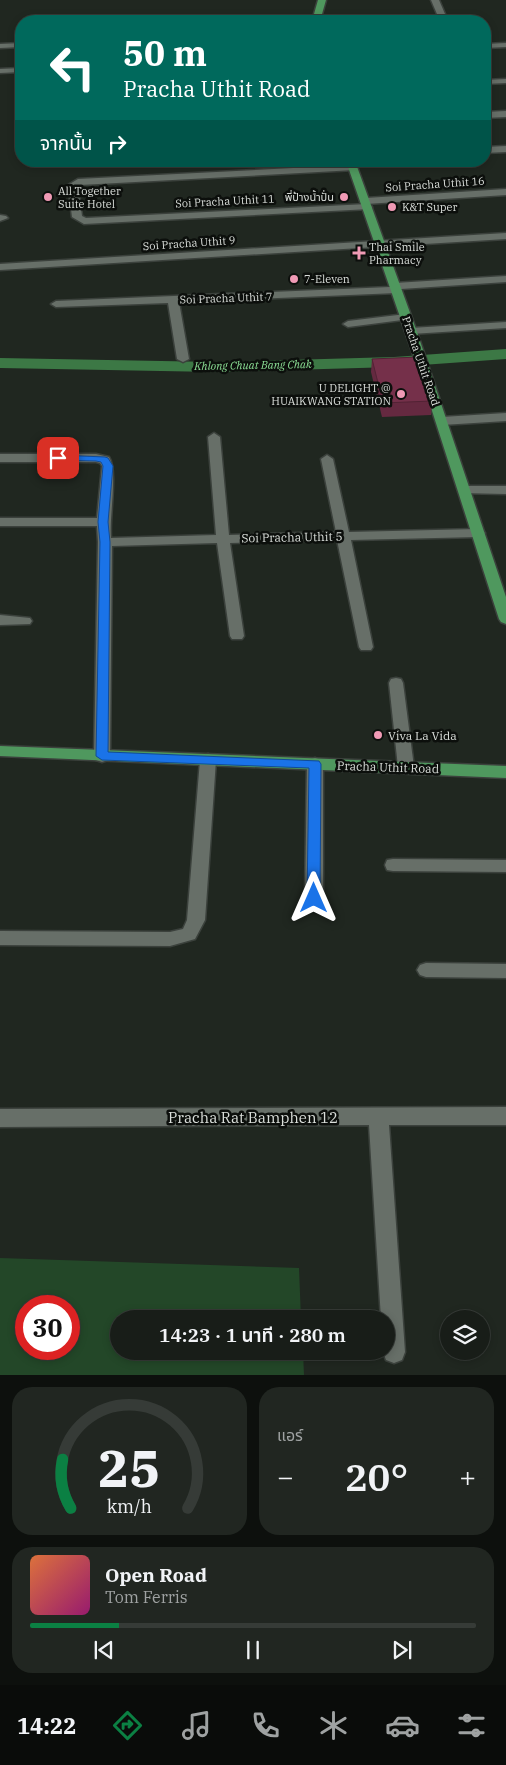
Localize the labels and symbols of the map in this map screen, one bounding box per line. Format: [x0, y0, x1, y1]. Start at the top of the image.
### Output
street label: Soi Pracha Uthit 16 [385, 174, 485, 194]
place label: All Together Suite Hotel [58, 184, 121, 211]
place label: พี่ป้างน้ำปั่น [285, 189, 334, 204]
marker: All Together Suite Hotel [42, 191, 54, 203]
street label: Soi Pracha Uthit 11 [175, 191, 275, 211]
marker: พี่ป้างน้ำปั่น [338, 191, 350, 203]
place label: K&T Super [402, 200, 458, 214]
marker: K&T Super [386, 201, 398, 213]
street label: Soi Pracha Uthit 9 [142, 233, 236, 253]
place label: Thai Smile Pharmacy [369, 240, 425, 267]
marker: Thai Smile Pharmacy [353, 247, 365, 259]
place label: 7-Eleven [304, 272, 350, 286]
marker: 7-Eleven [288, 273, 300, 285]
street label: Soi Pracha Uthit 7 [179, 289, 273, 307]
street label: Pracha Uthit Road [399, 314, 443, 408]
water label: Khlong Chuat Bang Chak [193, 357, 312, 373]
place label: U DELIGHT @ HUAIKWANG STATION [271, 381, 391, 408]
marker: U DELIGHT @ HUAIKWANG STATION [395, 388, 407, 400]
pin [37, 437, 79, 479]
street label: Soi Pracha Uthit 5 [241, 529, 343, 545]
place label: Viva La Vida [388, 728, 457, 743]
marker: Viva La Vida [372, 729, 384, 741]
street label: Pracha Uthit Road [337, 758, 439, 776]
position arrow [287, 871, 339, 923]
street label: Pracha Rat Bamphen 12 [168, 1108, 338, 1127]
speed limit sign: 30 [15, 1295, 80, 1360]

